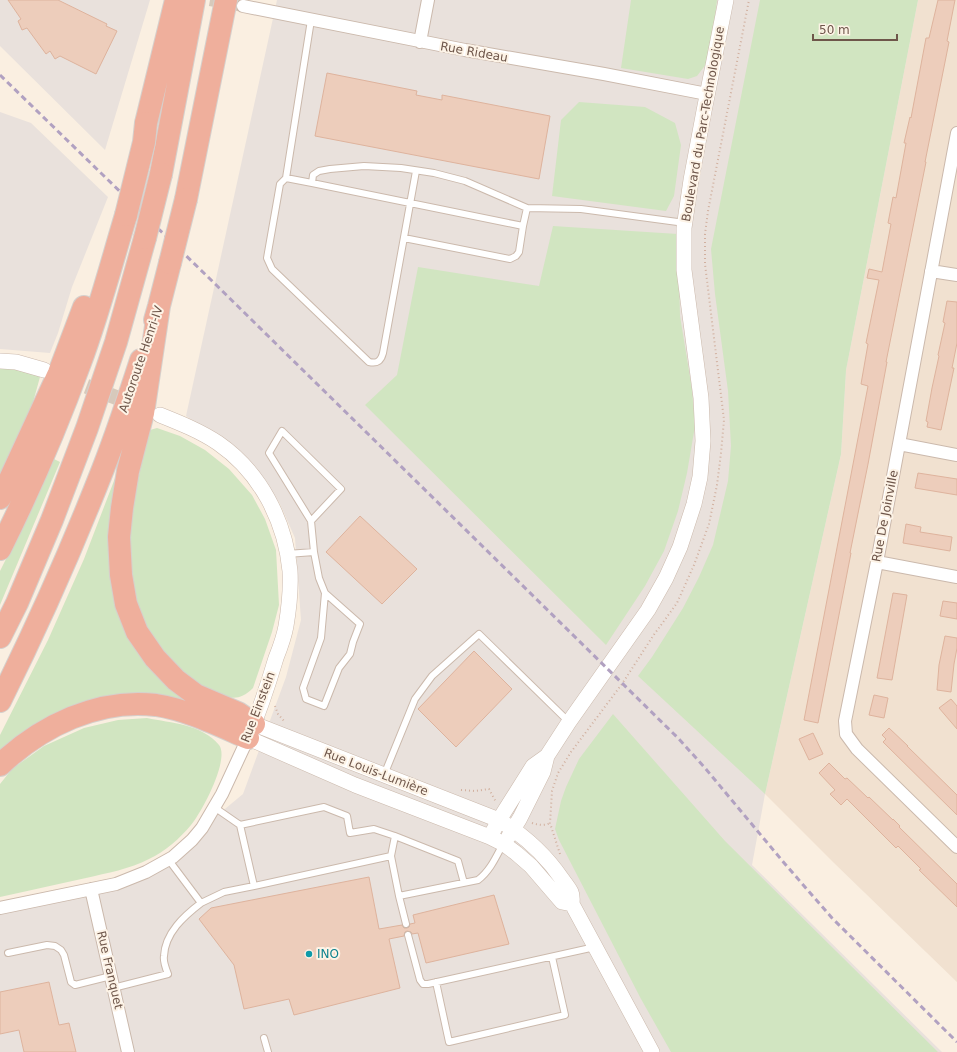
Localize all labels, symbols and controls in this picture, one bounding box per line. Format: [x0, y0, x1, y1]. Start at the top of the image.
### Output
scale bar [813, 16, 897, 42]
text: 50 m [819, 23, 850, 37]
street label: Boulevard du Parc-Technologique [679, 25, 727, 223]
street label: Rue Rideau [439, 39, 509, 65]
street label: Autoroute Henri-IV [116, 303, 166, 414]
street label: Rue De Joinville [869, 469, 901, 563]
street label: Rue Einstein [238, 670, 278, 744]
street label: Rue Louis-Lumière [322, 746, 430, 798]
street label: Rue Franquet [94, 930, 126, 1011]
place label: INO [317, 947, 339, 961]
marker: INO [304, 949, 314, 959]

